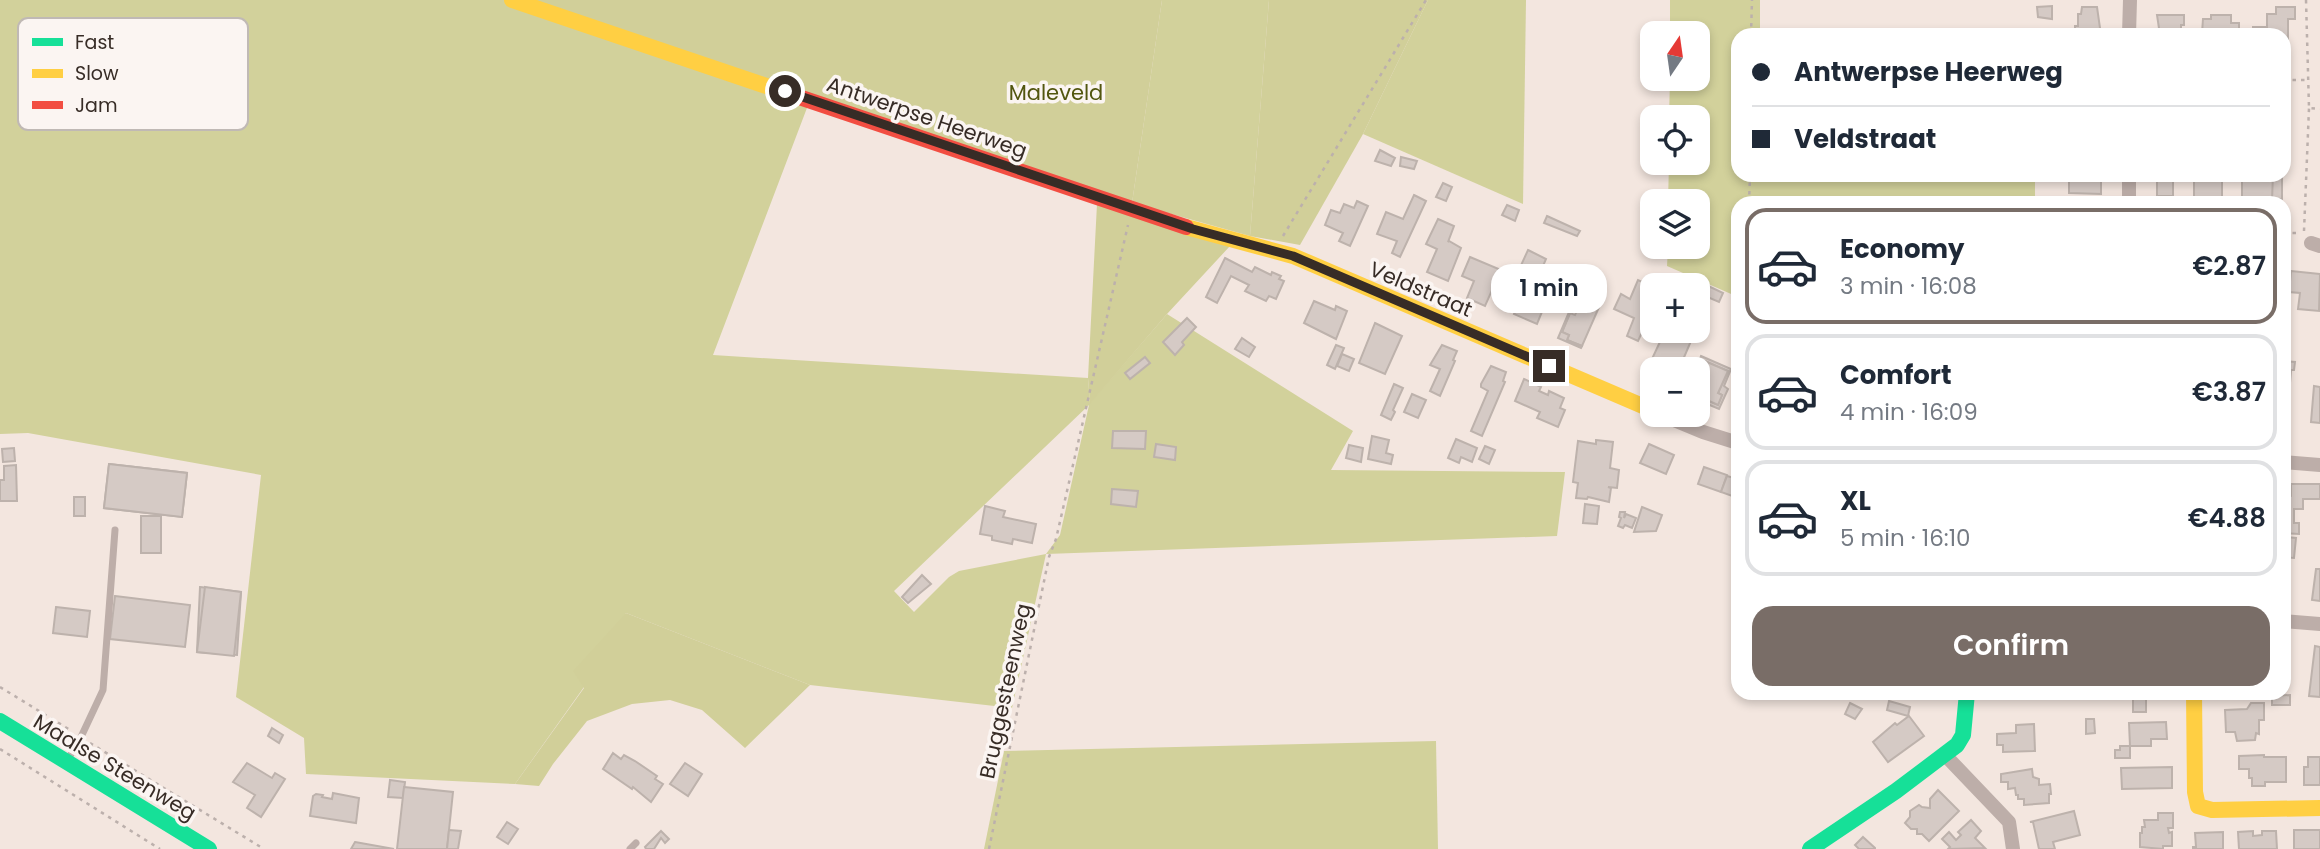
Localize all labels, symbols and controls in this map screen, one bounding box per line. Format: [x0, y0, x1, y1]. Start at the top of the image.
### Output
legend [18, 18, 248, 130]
north arrow [1640, 21, 1710, 91]
map controls [1640, 21, 1710, 427]
text: Fast [75, 29, 114, 56]
text: Antwerpse Heerweg [1794, 54, 2063, 90]
text: Slow [75, 60, 119, 87]
street label: Antwerpse Heerweg [823, 69, 1031, 165]
route start [769, 75, 801, 107]
park label: Maleveld [1009, 78, 1103, 107]
text: Jam [75, 92, 117, 119]
button: locate [1640, 105, 1710, 175]
text: Veldstraat [1794, 121, 1936, 157]
button: layers [1640, 189, 1710, 259]
text: Economy [1840, 231, 1964, 267]
icon: car [1756, 235, 1819, 298]
text: €2.87 [2193, 248, 2266, 284]
street label: Veldstraat [1365, 254, 1477, 324]
callout: 1 min [1491, 264, 1607, 314]
text: 3 min · 16:08 [1840, 270, 1977, 302]
text: 1 min [1519, 272, 1579, 304]
button: + [1640, 273, 1710, 343]
route end [1533, 350, 1565, 382]
button: − [1640, 357, 1710, 427]
text: Comfort [1840, 357, 1952, 393]
icon: car [1756, 361, 1819, 424]
text: €3.87 [2192, 374, 2266, 410]
text: 4 min · 16:09 [1840, 396, 1978, 428]
text: XL [1840, 483, 1871, 519]
icon: car [1756, 487, 1819, 550]
text: €4.88 [2188, 500, 2266, 536]
text: 5 min · 16:10 [1840, 522, 1970, 554]
street label: Bruggesteenweg [972, 601, 1038, 781]
button: Confirm [1752, 606, 2270, 686]
street label: Maalse Steenweg [28, 707, 202, 827]

